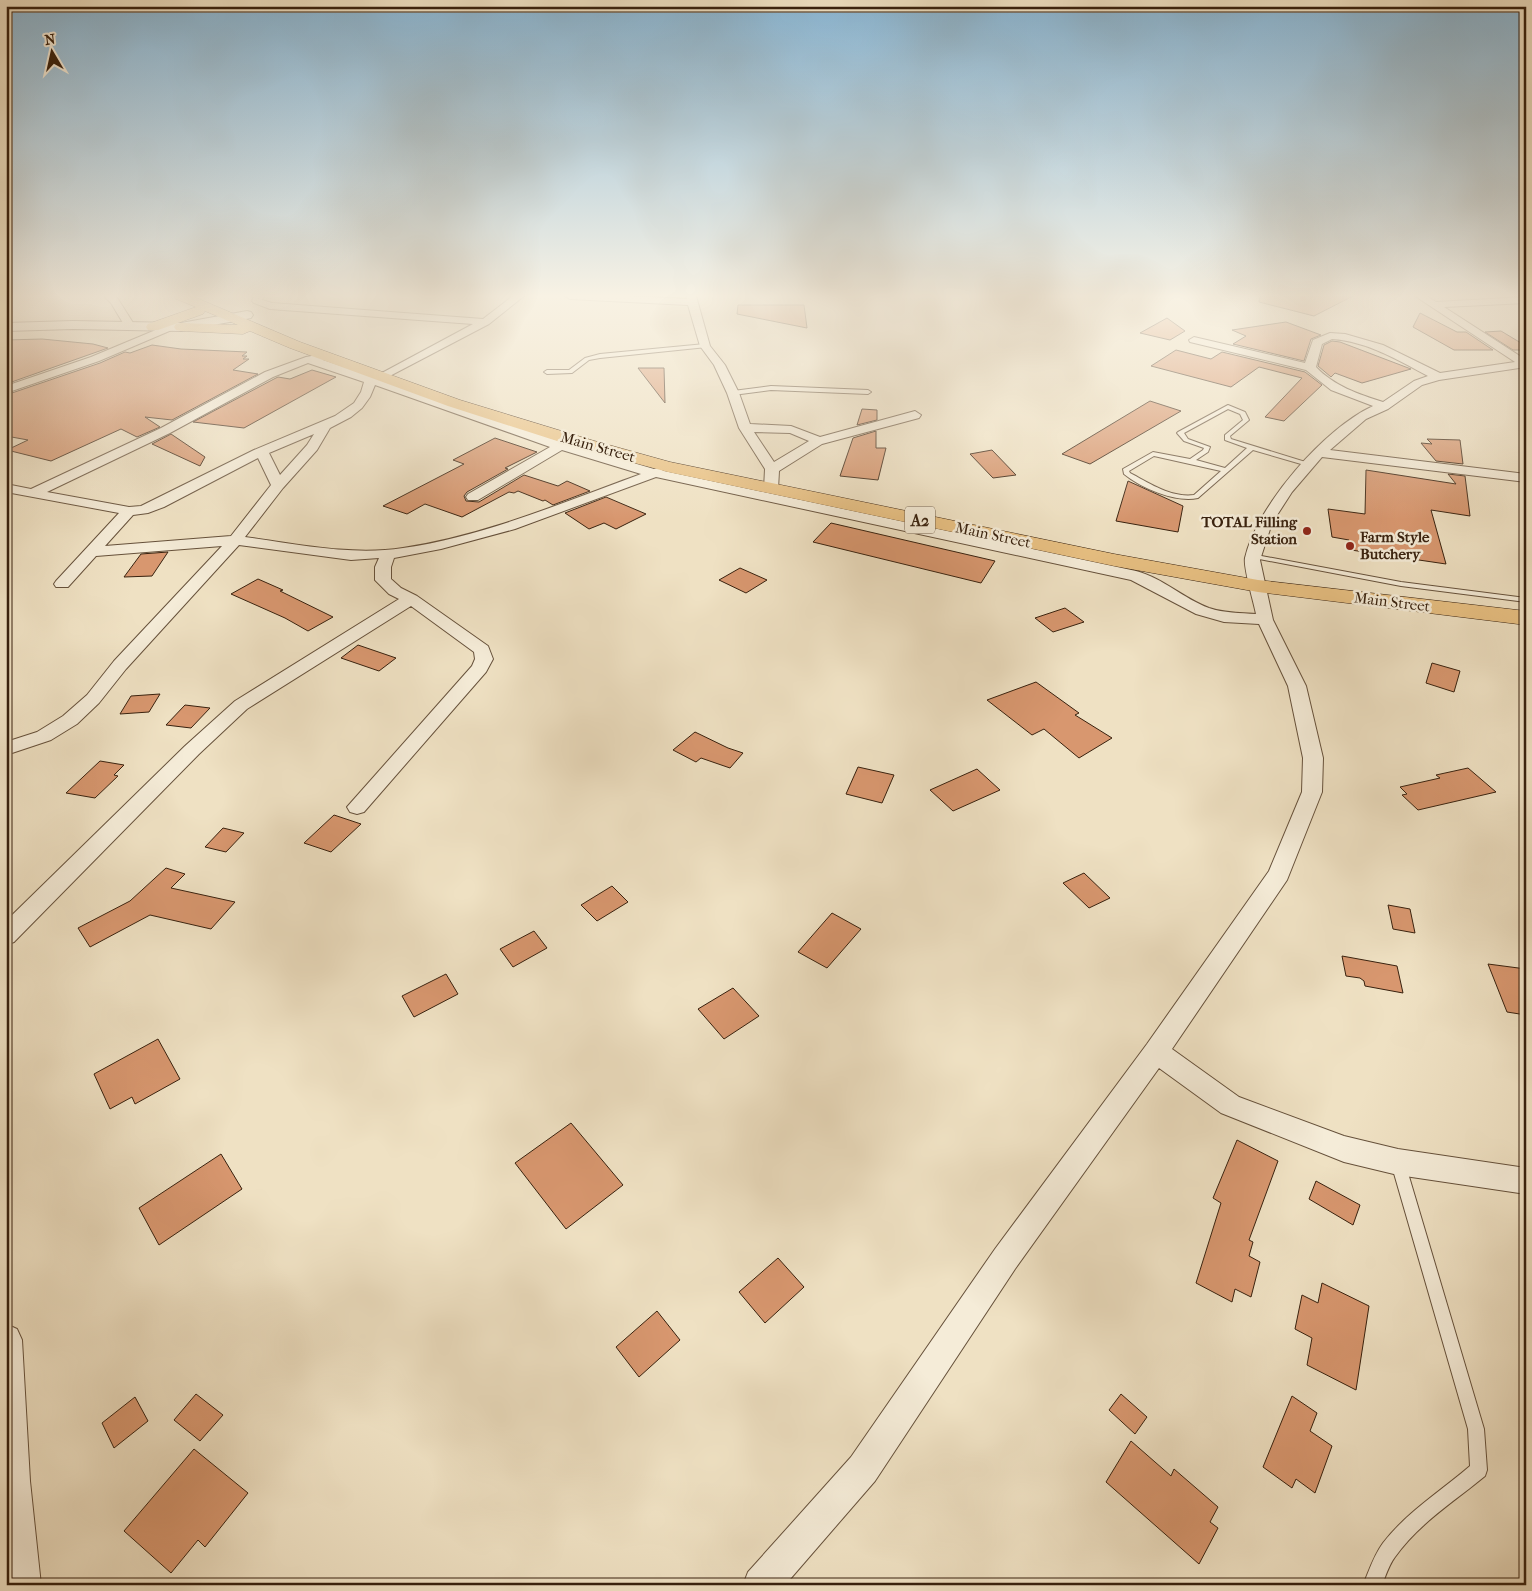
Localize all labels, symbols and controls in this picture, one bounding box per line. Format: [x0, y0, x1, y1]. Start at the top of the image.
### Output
north arrow [28, 28, 78, 78]
text: N [43, 30, 57, 49]
street label: Main Street [559, 428, 638, 466]
road number: A2 [905, 506, 935, 534]
place label: TOTAL Filling Station [1200, 513, 1298, 548]
street label: Main Street [954, 518, 1033, 552]
marker: TOTAL Filling Station [1301, 525, 1313, 537]
place label: Farm Style Butchery [1359, 528, 1430, 563]
marker: Farm Style Butchery [1344, 540, 1356, 552]
street label: Main Street [1353, 588, 1432, 616]

